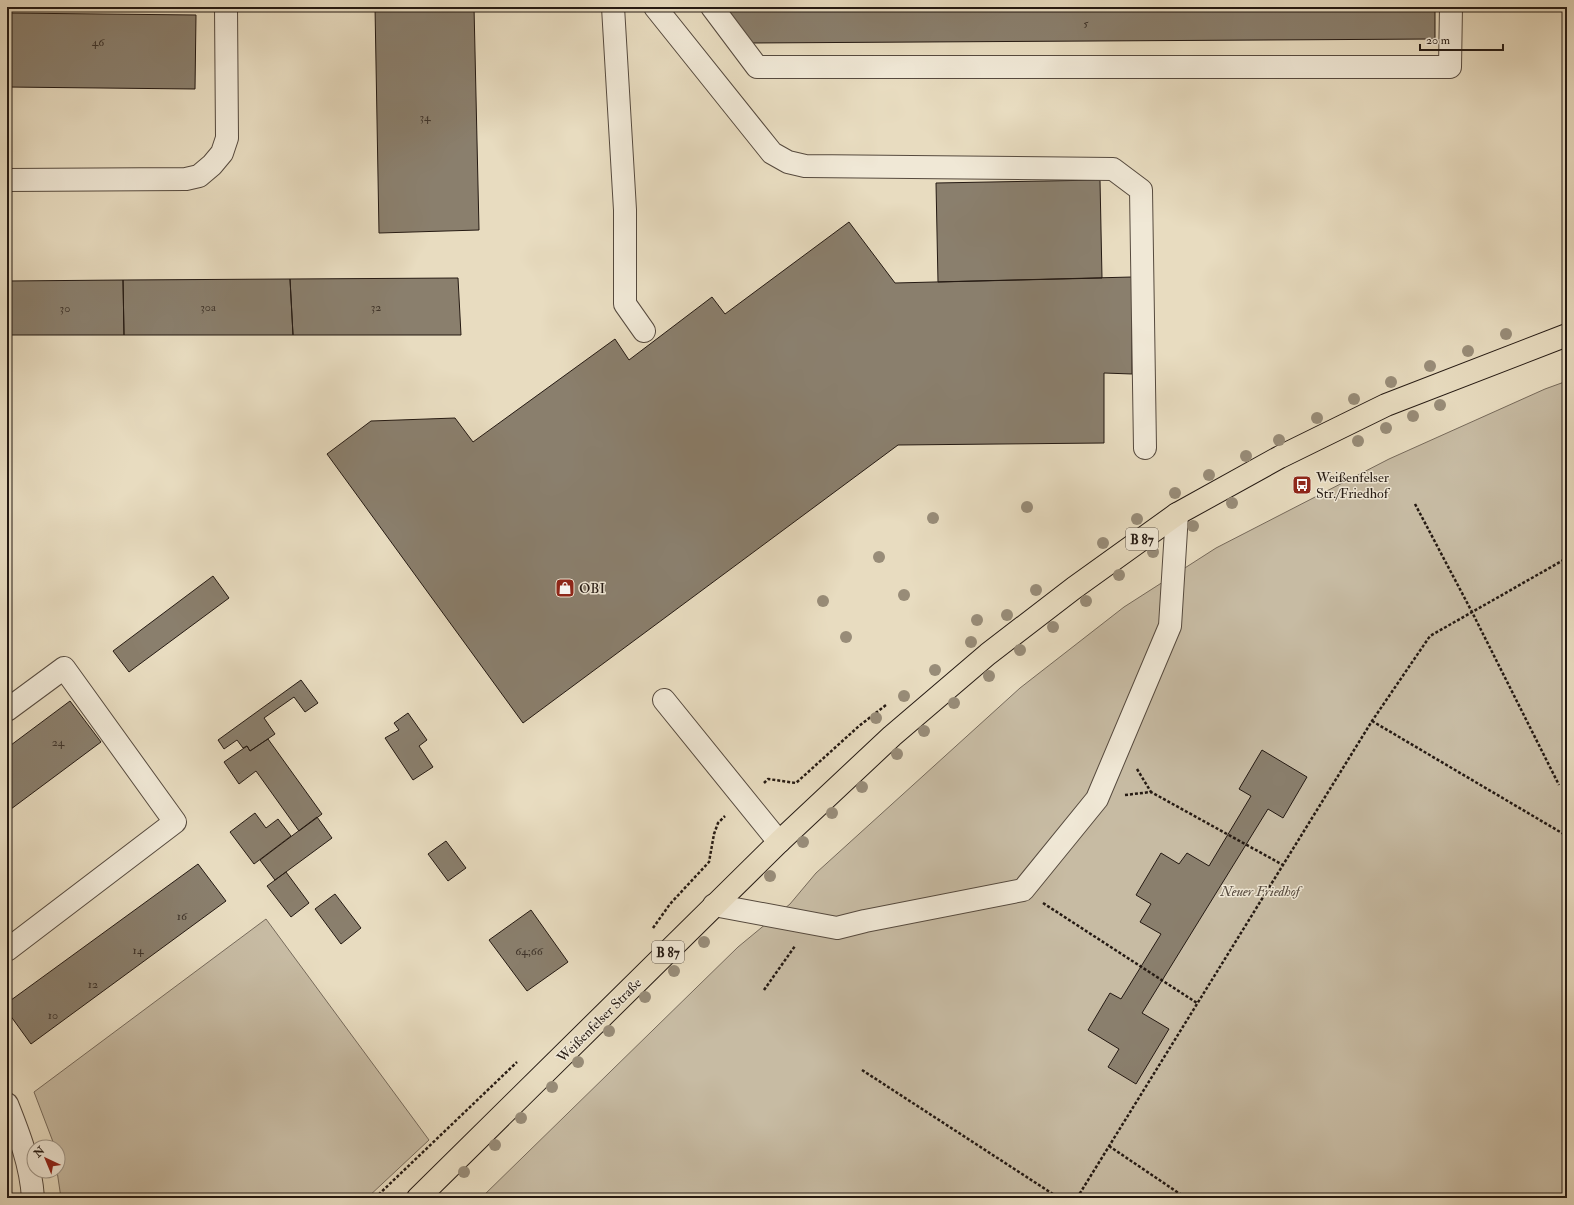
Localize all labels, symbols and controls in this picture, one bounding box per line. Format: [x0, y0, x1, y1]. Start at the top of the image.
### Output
house number: 5 [1083, 16, 1089, 31]
scale bar [1420, 26, 1503, 52]
text: 20 m [1426, 33, 1451, 48]
house number: 46 [92, 35, 105, 50]
house number: 34 [419, 110, 431, 125]
house number: 30a [200, 300, 217, 315]
house number: 32 [371, 300, 381, 315]
house number: 30 [60, 301, 70, 316]
place label: Weißenfelser Str./Friedhof [1315, 469, 1391, 502]
bus stop icon: Weißenfelser Str./Friedhof [1291, 474, 1313, 496]
road number: B 87 [1126, 528, 1158, 550]
shop icon: OBI [554, 577, 576, 599]
place label: OBI [579, 580, 605, 597]
house number: 24 [52, 735, 65, 750]
park label: Neuer Friedhof [1219, 883, 1304, 900]
house number: 16 [177, 909, 188, 924]
road number: B 87 [652, 941, 684, 963]
house number: 14 [133, 943, 144, 958]
house number: 64;66 [515, 944, 544, 959]
street label: Weißenfelser Straße [553, 974, 645, 1067]
house number: 12 [88, 977, 98, 992]
house number: 10 [48, 1008, 58, 1023]
north arrow [26, 1139, 66, 1179]
text: N [31, 1143, 48, 1161]

